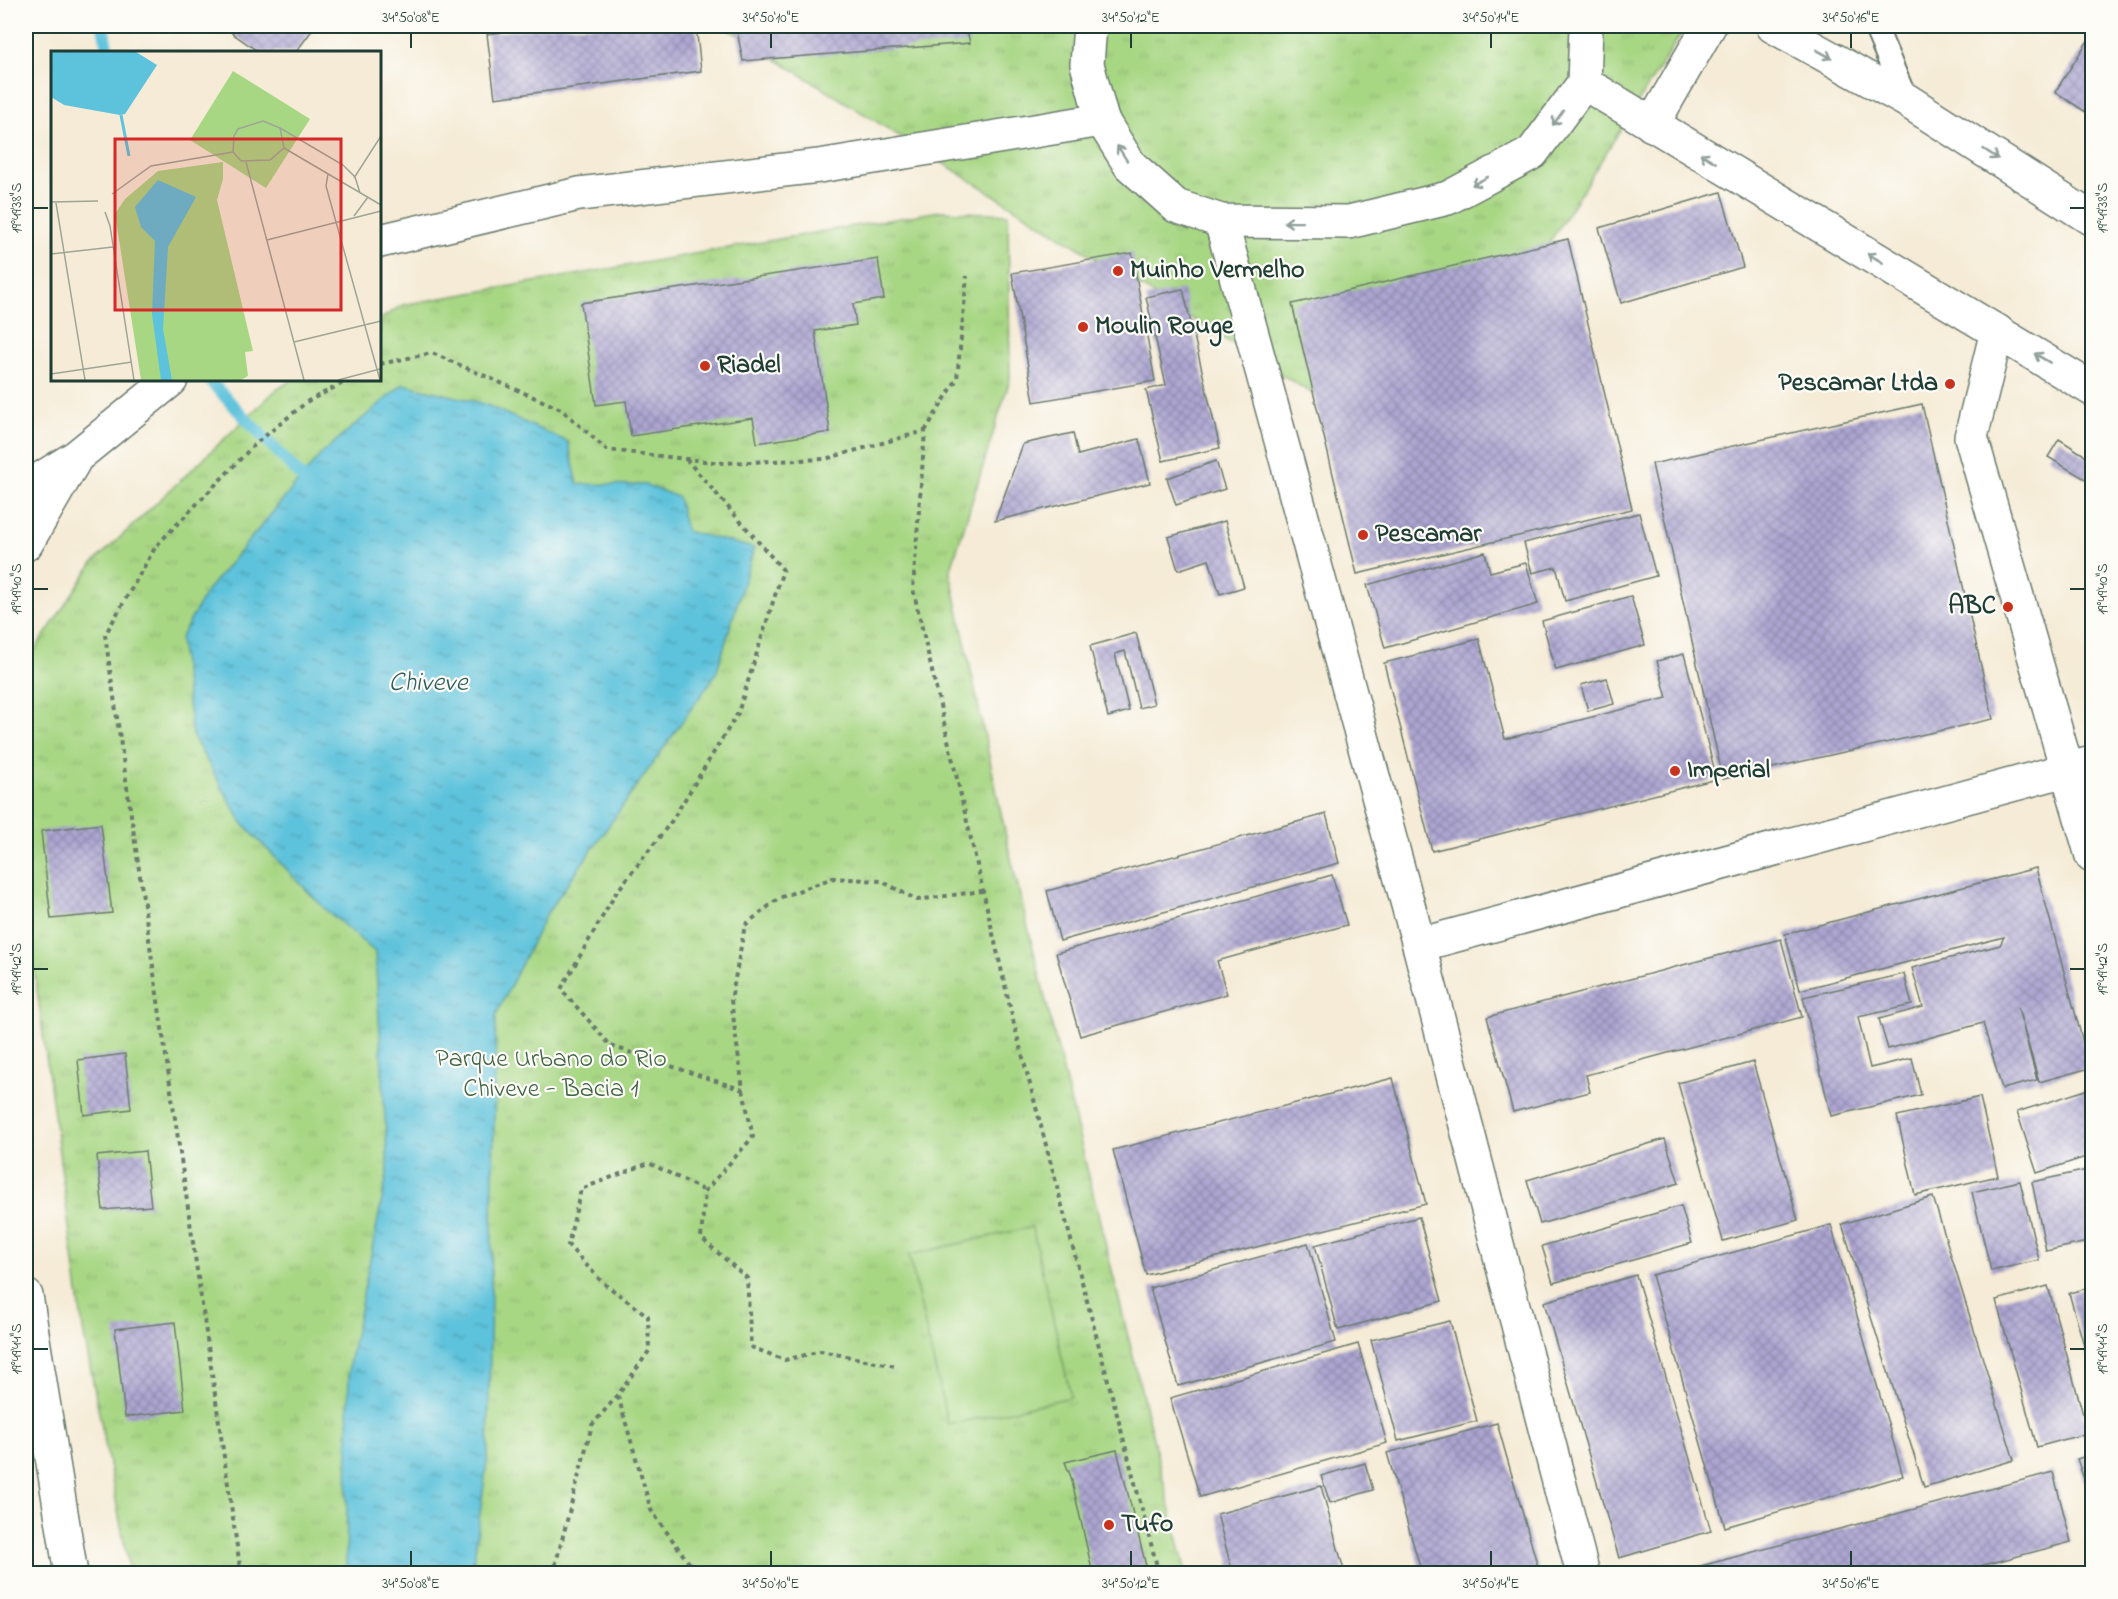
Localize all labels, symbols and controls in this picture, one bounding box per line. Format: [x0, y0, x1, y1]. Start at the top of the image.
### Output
text: 34°50'08"E [382, 7, 440, 29]
text: 34°50'10"E [743, 7, 799, 29]
text: 34°50'12"E [1102, 7, 1160, 29]
text: 34°50'14"E [1463, 7, 1519, 29]
text: 34°50'16"E [1822, 7, 1880, 29]
one-way arrow [1815, 48, 1832, 60]
inset map [51, 51, 381, 381]
one-way arrow [1552, 109, 1564, 125]
one-way arrow [1116, 145, 1128, 162]
one-way arrow [1982, 149, 1999, 161]
one-way arrow [1700, 151, 1717, 163]
one-way arrow [1472, 176, 1490, 187]
text: 19°49'38"S [6, 182, 28, 233]
text: 19°49'38"S [2092, 182, 2114, 233]
one-way arrow [1283, 216, 1303, 228]
place label: Muinho Vermelho [1130, 252, 1304, 290]
one-way arrow [1867, 252, 1884, 264]
marker: Muinho Vermelho [1111, 264, 1125, 278]
place label: Moulin Rouge [1095, 308, 1235, 347]
marker: Moulin Rouge [1076, 320, 1090, 334]
place label: Riadel [717, 347, 781, 385]
one-way arrow [2034, 352, 2051, 364]
marker: Riadel [698, 359, 712, 373]
place label: Pescamar Ltda [1778, 365, 1938, 403]
marker: Pescamar Ltda [1943, 377, 1957, 391]
place label: Pescamar [1375, 516, 1482, 554]
marker: Pescamar [1356, 528, 1370, 542]
text: 19°49'40"S [6, 563, 28, 615]
text: 19°49'40"S [2092, 563, 2114, 615]
place label: ABC [1948, 588, 1996, 626]
marker: ABC [2001, 600, 2015, 614]
water label: Chiveve [388, 664, 469, 703]
place label: Imperial [1687, 752, 1770, 790]
marker: Imperial [1668, 764, 1682, 778]
text: 19°49'42"S [6, 942, 28, 995]
text: 19°49'42"S [2092, 942, 2114, 995]
park label: Parque Urbano do Rio Chiveve - Bacia 1 [435, 1041, 667, 1109]
text: 19°49'44"S [6, 1323, 28, 1375]
text: 19°49'44"S [2092, 1323, 2114, 1375]
place label: Tufo [1121, 1506, 1173, 1544]
marker: Tufo [1102, 1518, 1116, 1532]
text: 34°50'08"E [382, 1573, 440, 1595]
text: 34°50'10"E [743, 1573, 799, 1595]
text: 34°50'12"E [1102, 1573, 1160, 1595]
text: 34°50'14"E [1463, 1573, 1519, 1595]
text: 34°50'16"E [1822, 1573, 1880, 1595]

